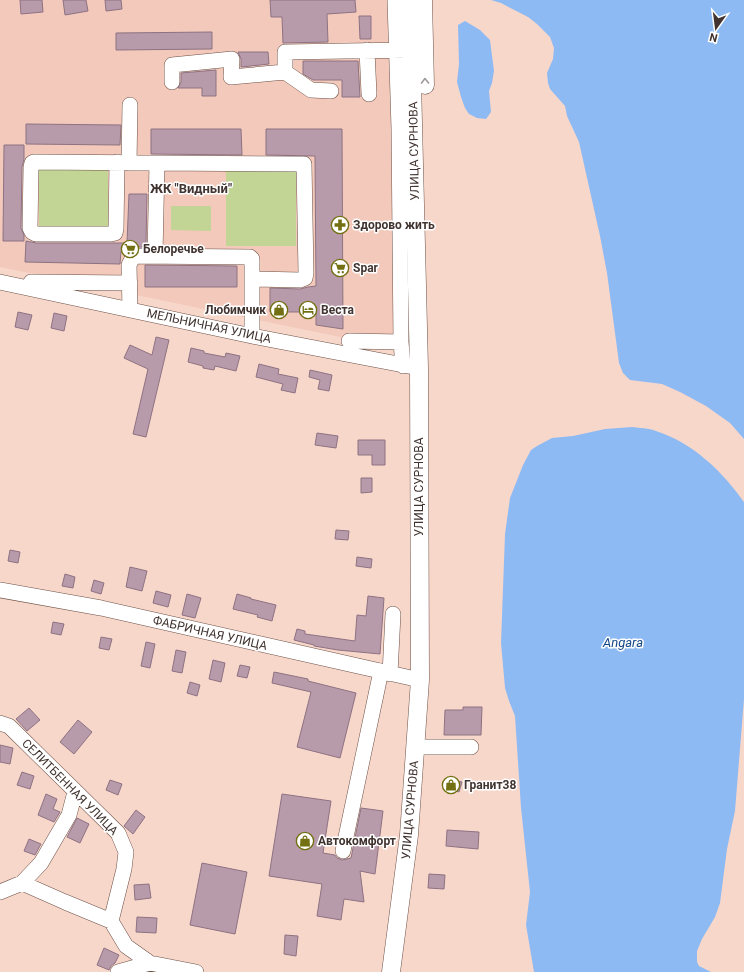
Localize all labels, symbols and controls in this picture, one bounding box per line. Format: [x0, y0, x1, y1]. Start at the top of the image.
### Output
north arrow [696, 8, 736, 48]
text: N [708, 30, 719, 44]
one-way arrow [421, 78, 429, 84]
street label: УЛИЦА СУРНОВА [406, 101, 422, 201]
district label: ЖК "Видный" [150, 181, 232, 196]
pharmacy icon: Здорово жить [330, 215, 350, 235]
place label: Здорово жить [353, 218, 435, 232]
supermarket icon: Белоречье [120, 239, 140, 259]
place label: Белоречье [143, 242, 204, 256]
supermarket icon: Spar [330, 258, 350, 278]
place label: Spar [353, 261, 379, 275]
shop icon: Любимчик [269, 300, 289, 320]
hotel icon: Веста [298, 300, 318, 320]
place label: Любимчик [205, 303, 266, 317]
place label: Веста [321, 303, 354, 317]
street label: МЕЛЬНИЧНАЯ УЛИЦА [146, 306, 273, 346]
street label: УЛИЦА СУРНОВА [412, 437, 426, 537]
street label: ФАБРИЧНАЯ УЛИЦА [151, 613, 269, 653]
water label: Angara [602, 635, 643, 650]
street label: СЕЛИТБЕННАЯ УЛИЦА [19, 736, 121, 838]
street label: УЛИЦА СУРНОВА [399, 760, 421, 860]
shop icon: Гранит38 [441, 775, 461, 795]
place label: Гранит38 [464, 778, 516, 792]
shop icon: Автокомфорт [295, 831, 315, 851]
place label: Автокомфорт [318, 834, 396, 848]

